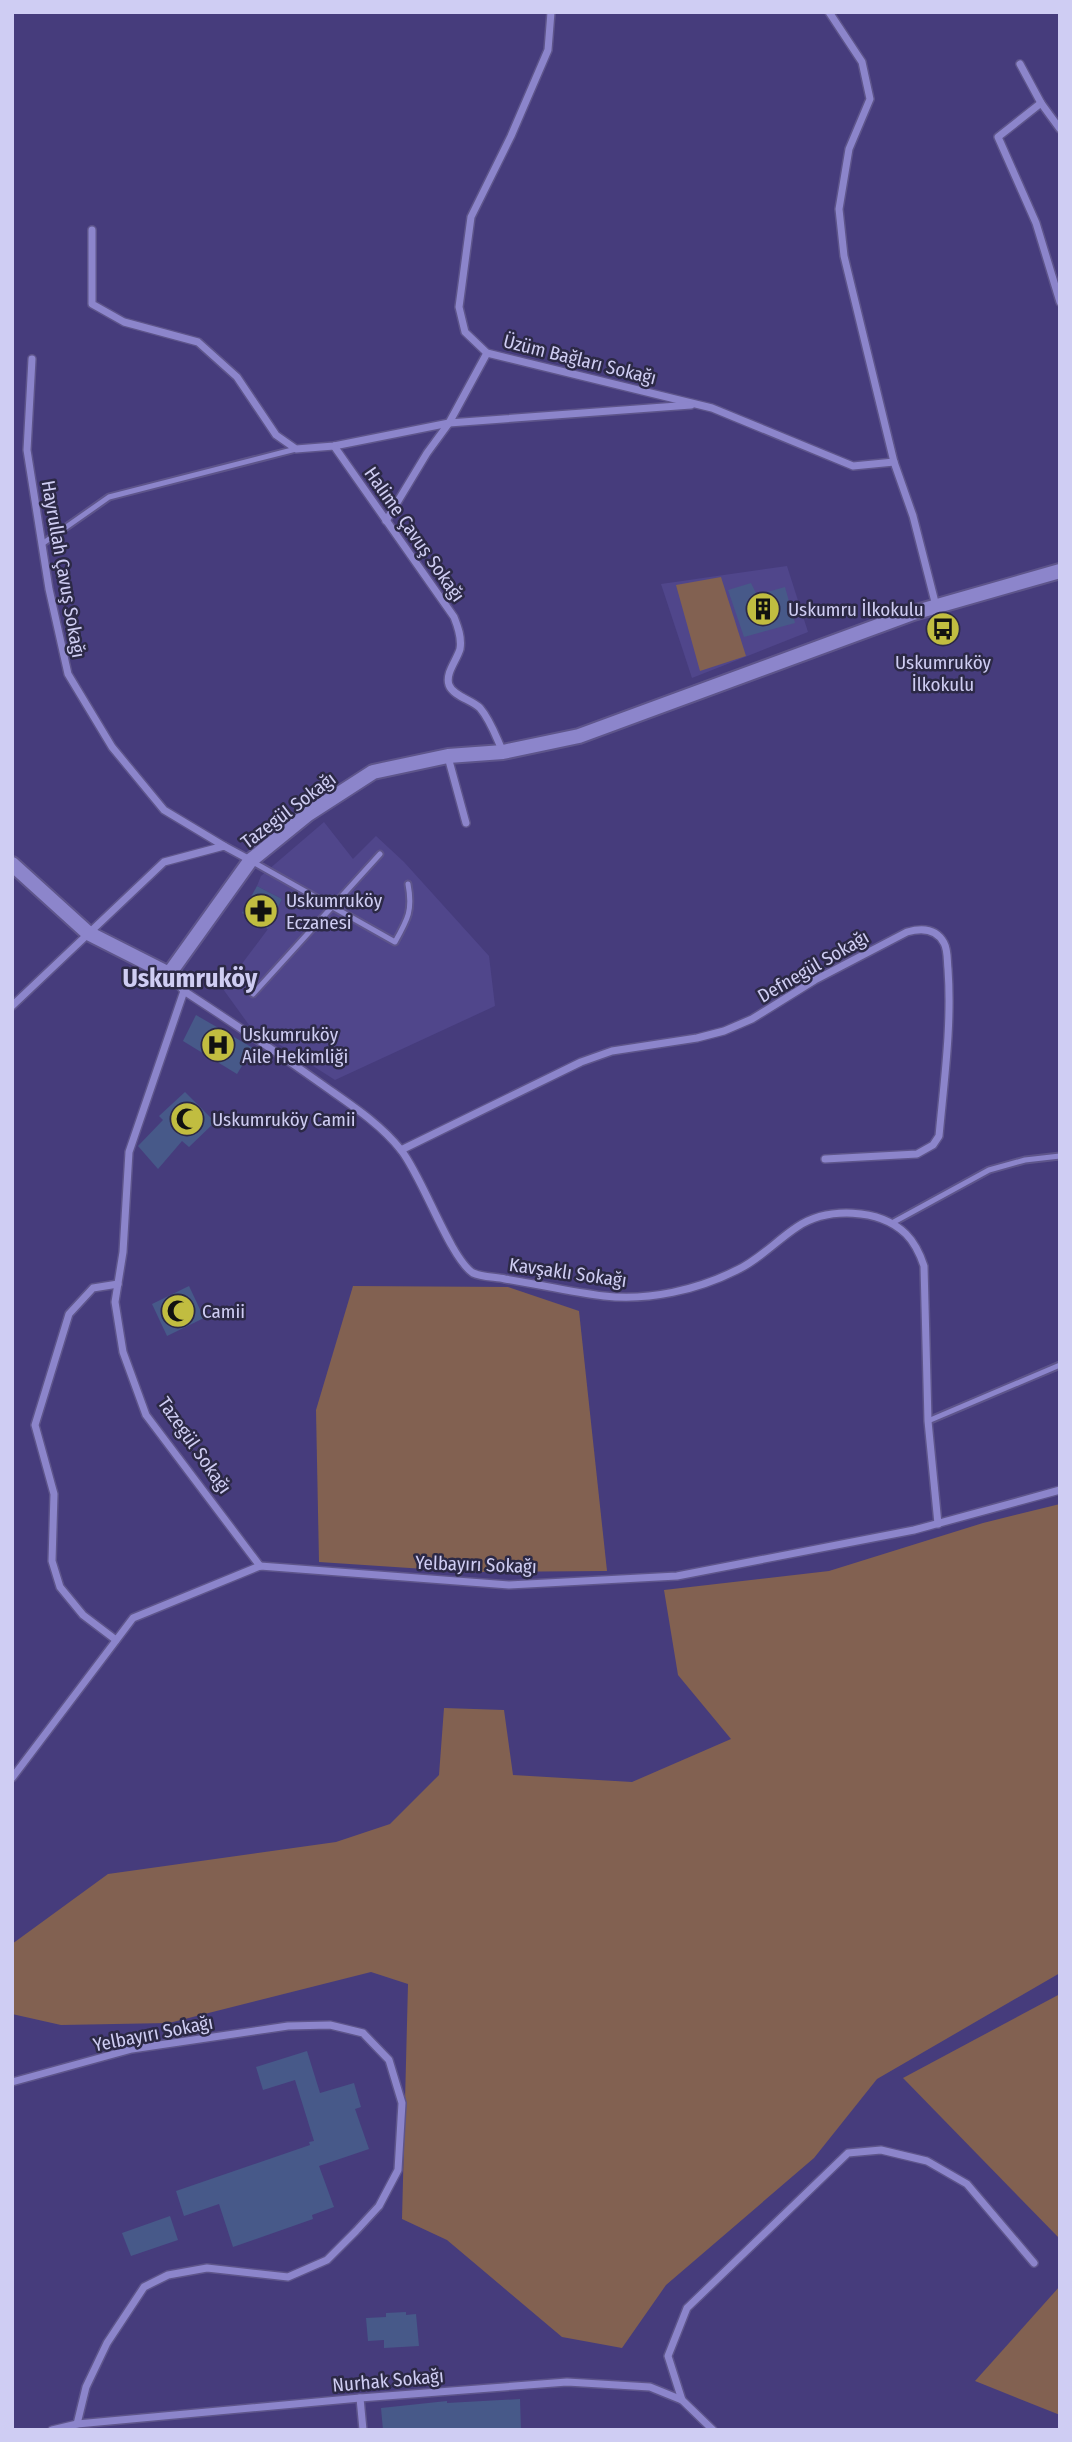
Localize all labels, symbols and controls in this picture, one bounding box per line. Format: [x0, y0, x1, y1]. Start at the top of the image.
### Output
street label: Üzüm Bağları Sokağı [501, 329, 659, 390]
street label: Halime Çavuş Sokağı [360, 462, 470, 606]
street label: Hayrullah Çavuş Sokağı [37, 479, 90, 660]
building icon: Uskumru İlkokulu [744, 590, 782, 628]
place label: Uskumru İlkokulu [788, 598, 924, 621]
bus stop icon: Uskumruköy İlkokulu [924, 610, 962, 648]
place label: Uskumruköy İlkokulu [895, 651, 992, 696]
street label: Tazegül Sokağı [236, 767, 340, 854]
place label: Uskumruköy Eczanesi [286, 889, 383, 934]
pharmacy icon: Uskumruköy Eczanesi [242, 892, 280, 930]
street label: Defnegül Sokağı [754, 925, 873, 1008]
district label: Uskumruköy [123, 963, 258, 994]
place label: Uskumruköy Aile Hekimliği [242, 1023, 348, 1068]
hospital icon: Uskumruköy Aile Hekimliği [199, 1026, 237, 1064]
mosque icon: Uskumruköy Camii [168, 1100, 206, 1138]
place label: Uskumruköy Camii [212, 1108, 356, 1131]
street label: Kavşaklı Sokağı [508, 1253, 628, 1292]
mosque icon: Camii [159, 1292, 197, 1330]
place label: Camii [202, 1300, 245, 1323]
street label: Tazegül Sokağı [153, 1392, 236, 1498]
street label: Yelbayırı Sokağı [415, 1551, 537, 1578]
street label: Yelbayırı Sokağı [91, 2011, 215, 2056]
street label: Nurhak Sokağı [331, 2364, 445, 2397]

